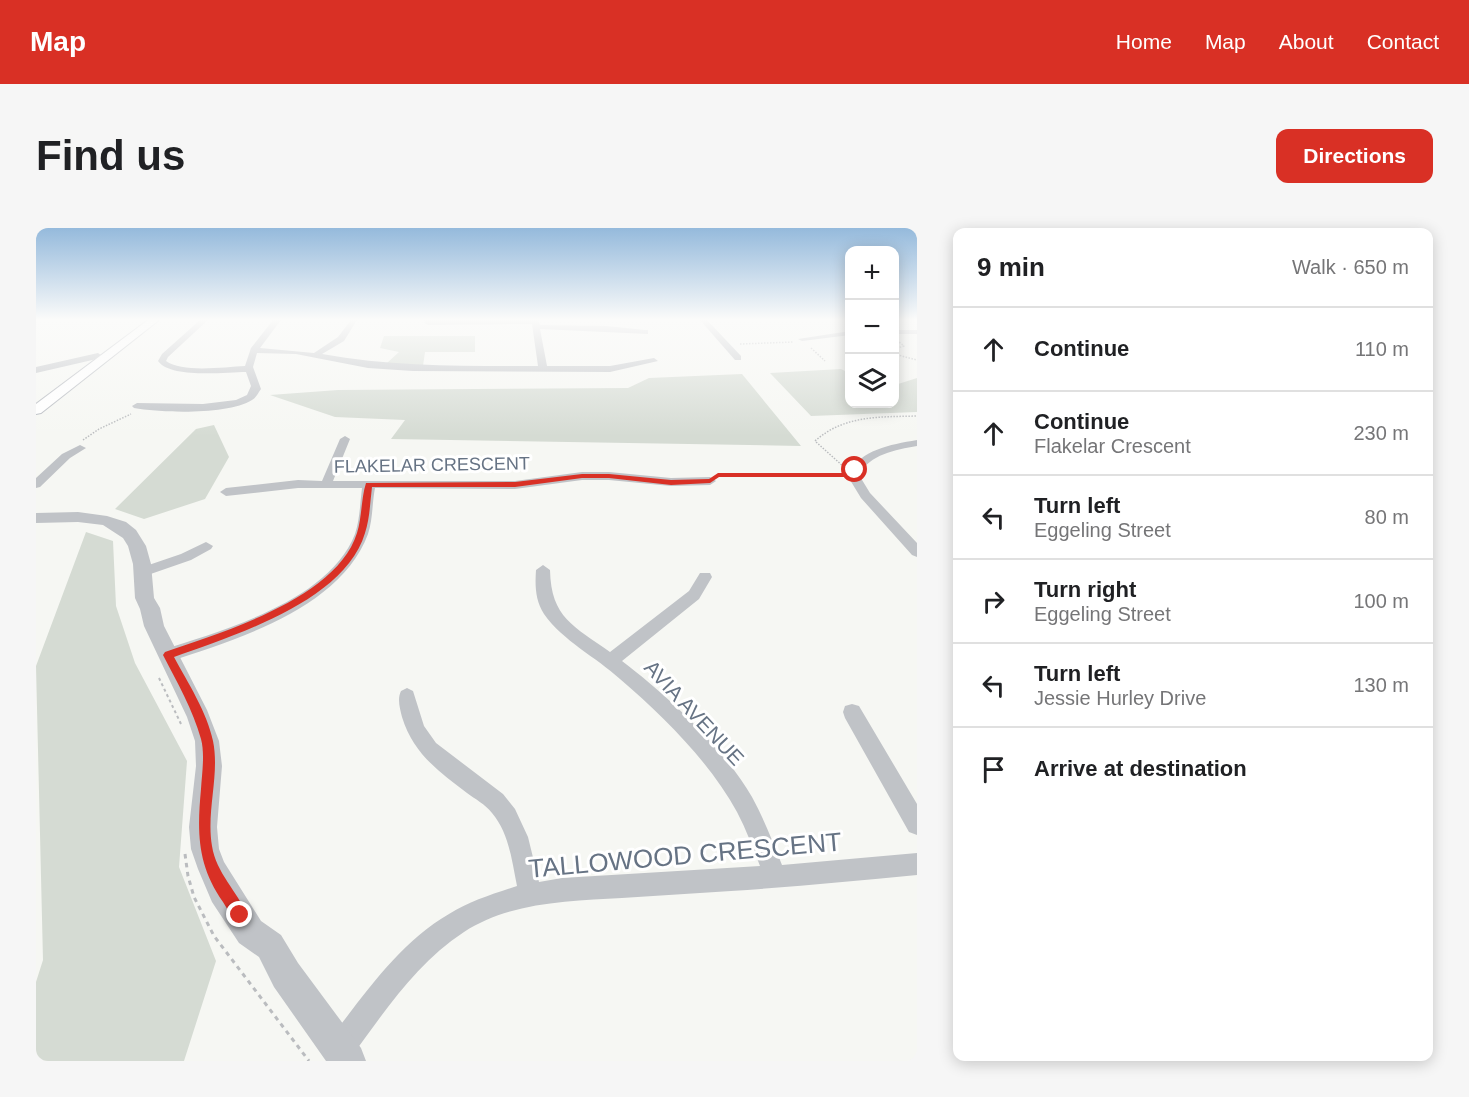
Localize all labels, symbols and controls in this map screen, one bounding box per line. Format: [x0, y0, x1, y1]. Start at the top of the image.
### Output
text: Map [30, 26, 86, 57]
text: Home [1116, 30, 1172, 53]
text: Map [1205, 30, 1246, 53]
text: About [1279, 30, 1334, 53]
text: Contact [1367, 30, 1439, 53]
button: Directions [1276, 129, 1433, 183]
text: Find us [36, 132, 185, 179]
map controls [845, 246, 899, 408]
button: + [845, 246, 899, 300]
text: 9 min [977, 252, 1045, 282]
text: Walk · 650 m [1292, 256, 1409, 278]
button: − [845, 300, 899, 354]
icon: ahead [977, 333, 1010, 366]
text: Continue [1034, 336, 1129, 361]
text: 110 m [1355, 338, 1409, 360]
button: layers [845, 354, 899, 408]
text: Continue [1034, 409, 1129, 434]
icon: ahead [977, 417, 1010, 450]
text: 230 m [1353, 422, 1409, 444]
text: Flakelar Crescent [1034, 435, 1191, 457]
street label: FLAKELAR CRESCENT [334, 453, 530, 477]
route start [841, 456, 867, 482]
text: Turn left [1034, 493, 1120, 518]
icon: left [977, 501, 1010, 534]
text: 80 m [1365, 506, 1409, 528]
text: Eggeling Street [1034, 519, 1171, 541]
text: Turn right [1034, 577, 1136, 602]
icon: right [977, 585, 1010, 618]
text: 100 m [1353, 590, 1409, 612]
text: Eggeling Street [1034, 603, 1171, 625]
street label: AVIA AVENUE [640, 656, 749, 770]
text: Turn left [1034, 661, 1120, 686]
icon: left [977, 669, 1010, 702]
text: 130 m [1353, 674, 1409, 696]
text: Jessie Hurley Drive [1034, 687, 1206, 709]
icon: arrive [977, 753, 1010, 786]
text: Arrive at destination [1034, 756, 1247, 781]
street label: TALLOWOOD CRESCENT [527, 826, 843, 884]
route end [226, 901, 252, 927]

